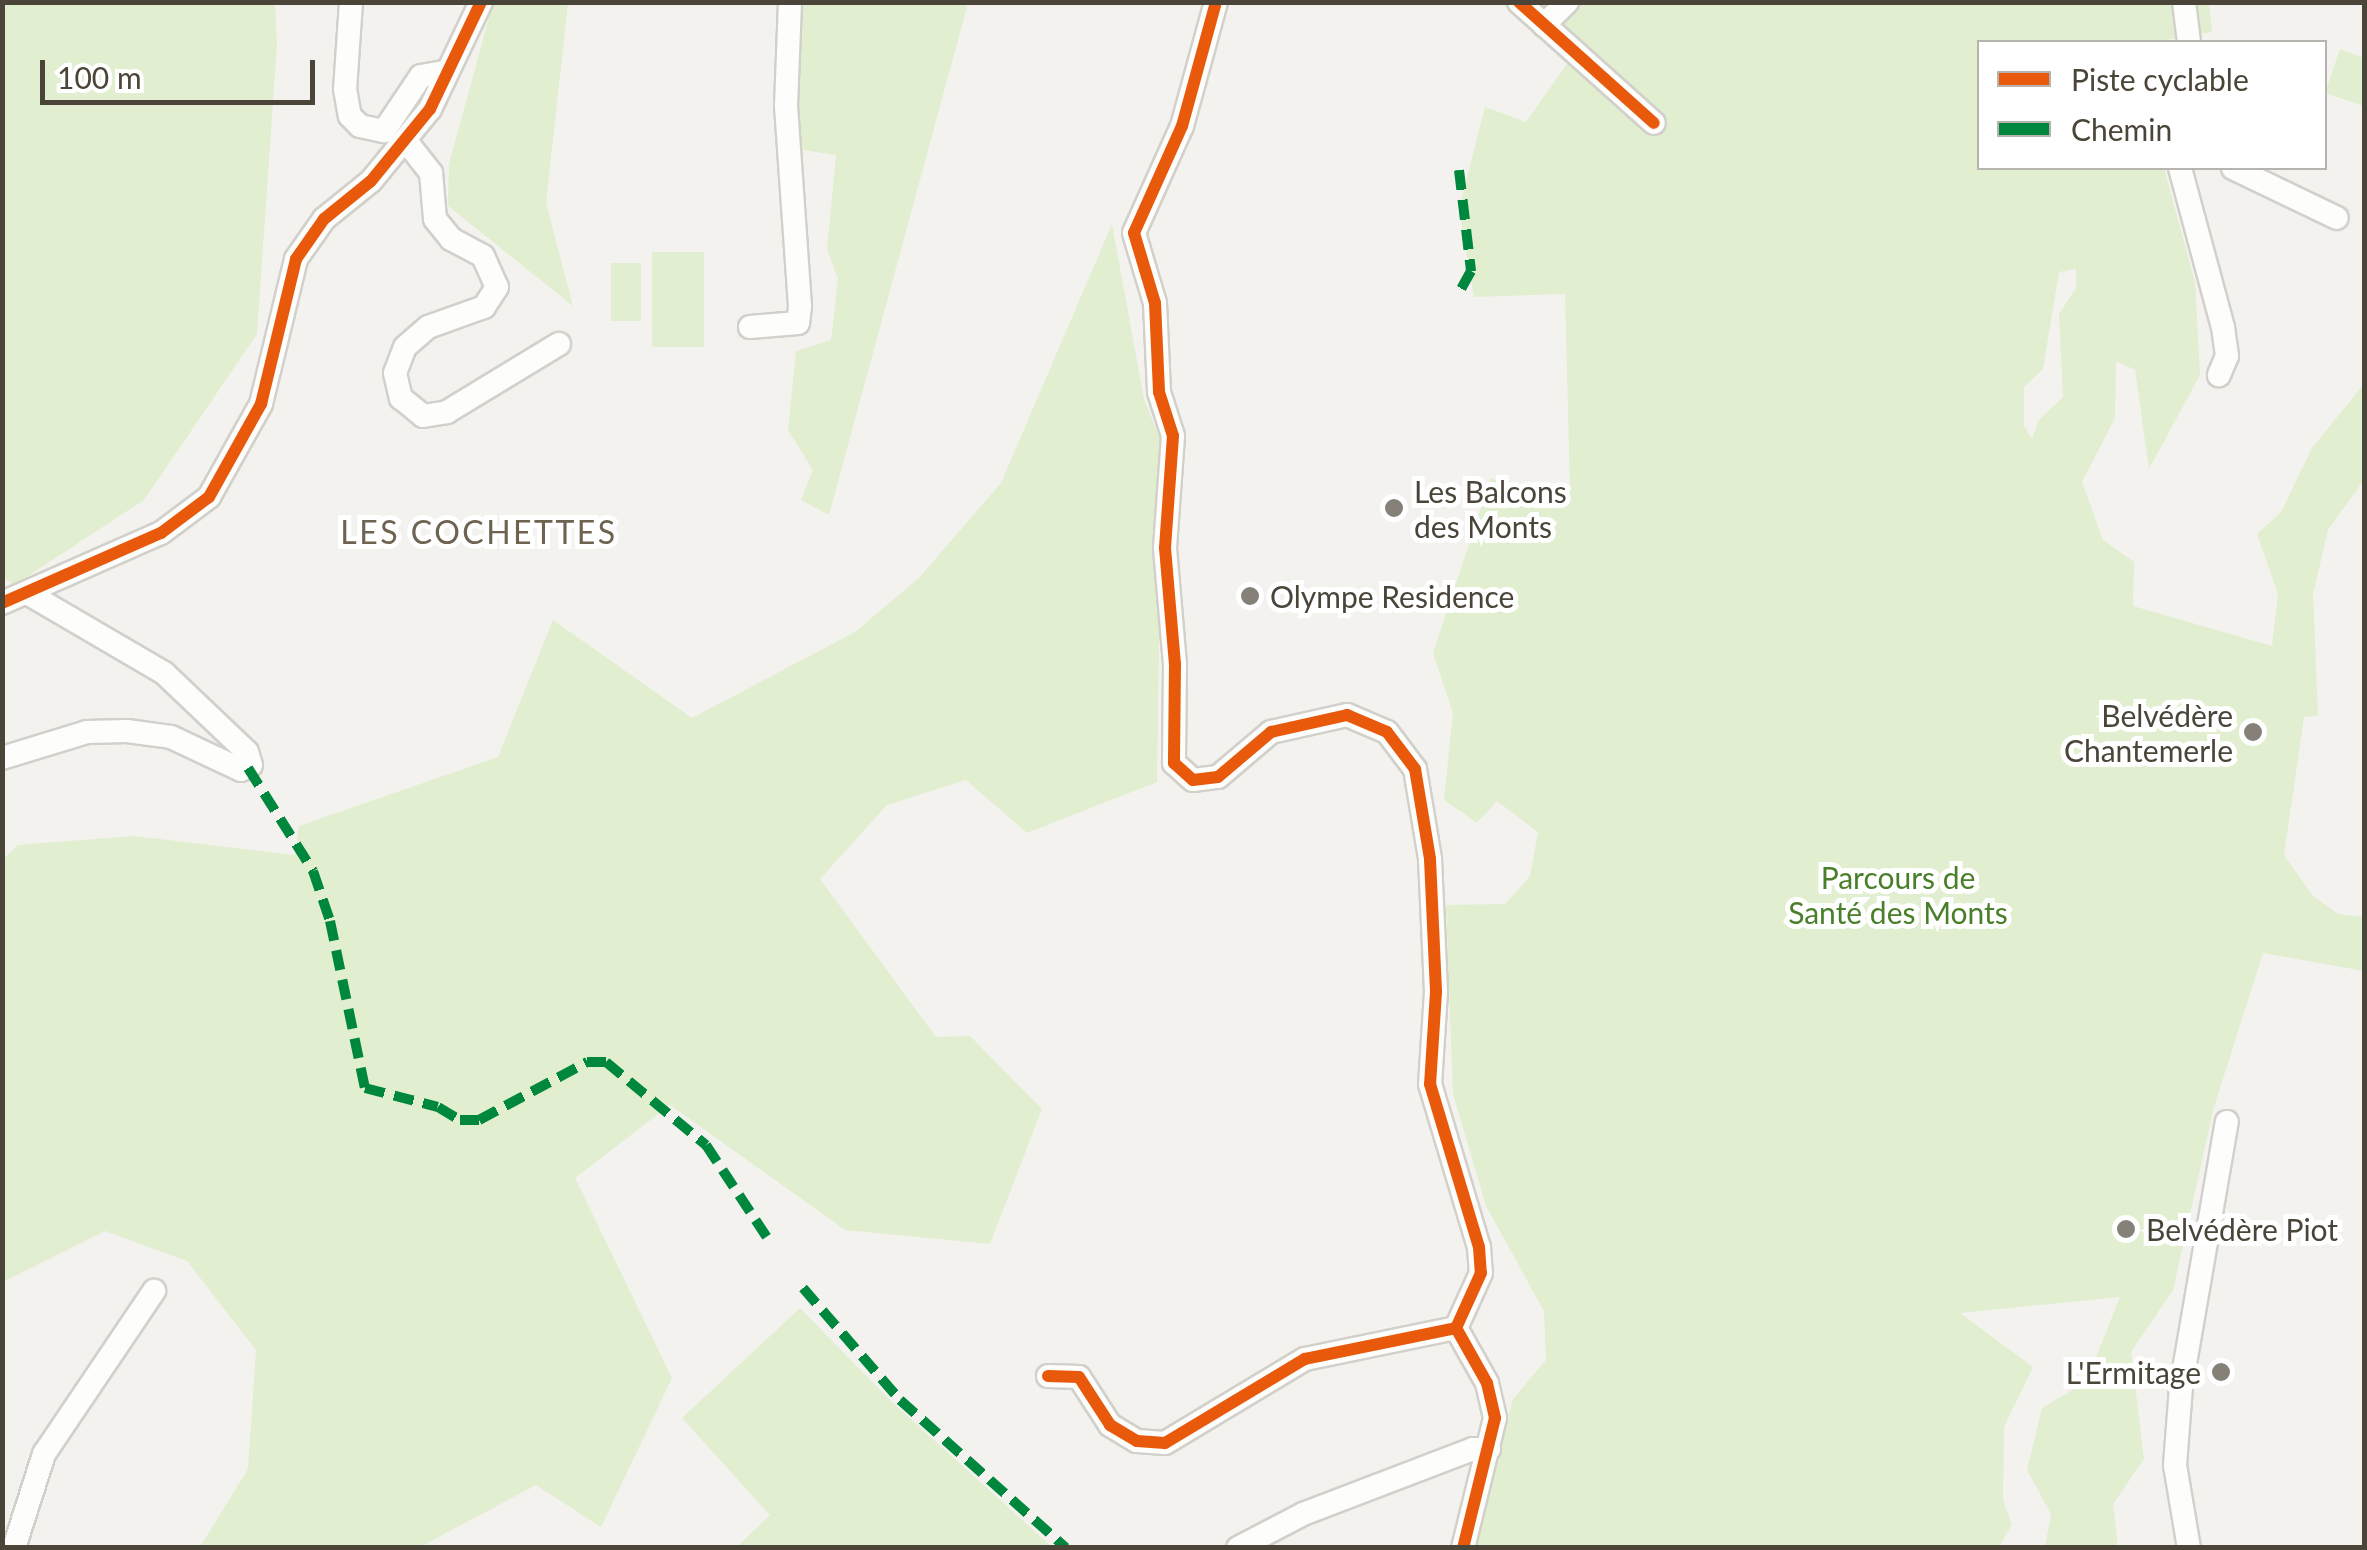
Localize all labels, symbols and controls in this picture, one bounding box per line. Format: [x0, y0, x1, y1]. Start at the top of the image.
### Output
scale bar [45, 40, 320, 102]
legend [1977, 40, 2327, 170]
text: 100 m [57, 59, 142, 95]
text: Piste cyclable [2071, 61, 2249, 97]
text: Chemin [2071, 111, 2172, 147]
place label: Les Balcons des Monts [1414, 473, 1567, 544]
marker: Les Balcons des Monts [1383, 497, 1405, 519]
district label: LES COCHETTES [340, 513, 618, 551]
place label: Olympe Residence [1270, 578, 1514, 614]
marker: Olympe Residence [1239, 585, 1261, 607]
place label: Belvédère Chantemerle [2064, 697, 2233, 768]
marker: Belvédère Chantemerle [2242, 721, 2264, 743]
park label: Parcours de Santé des Monts [1788, 859, 2008, 930]
place label: Belvédère Piot [2146, 1211, 2338, 1247]
marker: Belvédère Piot [2115, 1218, 2137, 1240]
place label: L'Ermitage [2066, 1354, 2201, 1390]
marker: L'Ermitage [2210, 1361, 2232, 1383]

